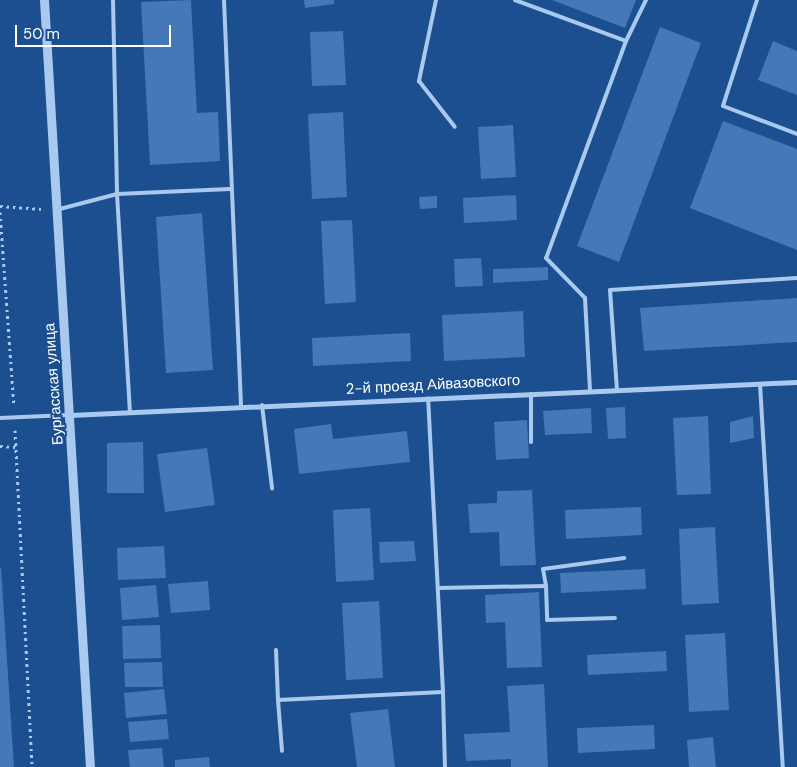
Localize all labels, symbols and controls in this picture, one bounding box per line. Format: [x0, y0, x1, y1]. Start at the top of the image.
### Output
scale bar [18, 15, 174, 47]
text: 50 m [23, 24, 60, 44]
street label: Бургасская улица [41, 322, 67, 446]
street label: 2-й проезд Айвазовского [345, 371, 521, 399]

